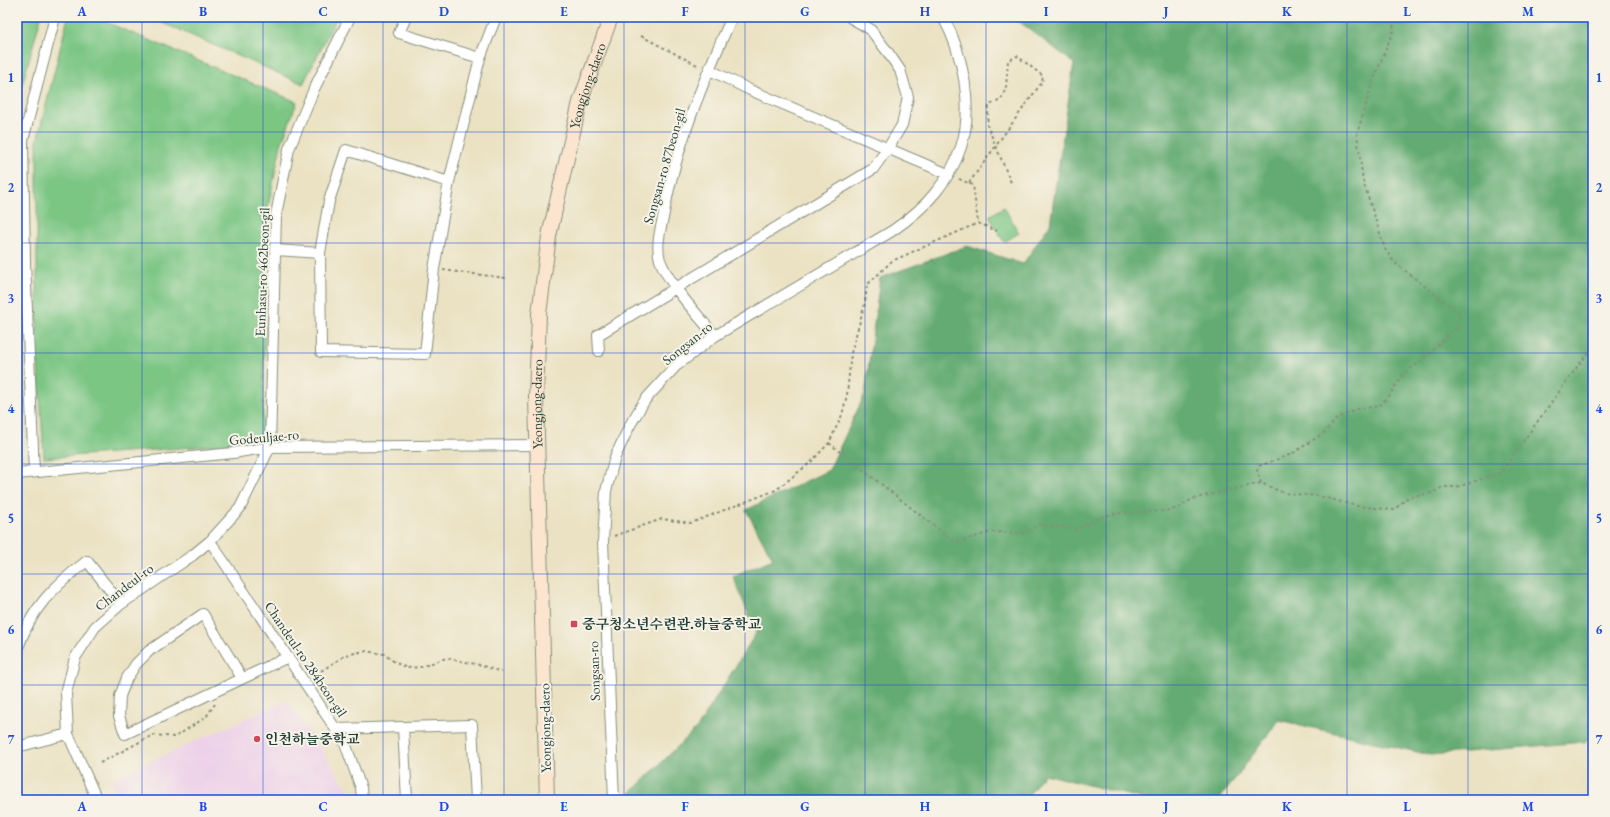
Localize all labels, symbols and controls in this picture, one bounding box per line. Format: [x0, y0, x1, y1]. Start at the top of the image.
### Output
text: A [76, 3, 87, 20]
text: B [199, 3, 207, 20]
text: C [318, 3, 328, 20]
text: D [439, 3, 449, 20]
text: E [560, 3, 568, 20]
text: F [681, 3, 689, 20]
text: G [800, 3, 810, 20]
text: H [920, 3, 931, 20]
text: I [1044, 3, 1049, 20]
text: J [1162, 3, 1169, 20]
text: K [1282, 3, 1293, 20]
text: L [1403, 3, 1411, 20]
text: M [1522, 3, 1534, 20]
street label: Yeongjong-daero [565, 40, 610, 131]
text: 1 [8, 69, 15, 86]
text: 1 [1596, 69, 1603, 86]
street label: Songsan-ro 87beon-gil [639, 105, 689, 226]
text: 2 [8, 179, 15, 196]
text: 2 [1596, 179, 1603, 196]
street label: Eunhasu-ro 462beon-gil [251, 206, 273, 337]
text: 3 [8, 290, 15, 307]
text: 3 [1596, 290, 1603, 307]
street label: Songsan-ro [658, 317, 716, 369]
street label: Yeongjong-daero [527, 359, 546, 449]
text: 4 [8, 400, 15, 417]
text: 4 [1596, 400, 1603, 417]
street label: Godeuljae-ro [228, 425, 300, 449]
text: 5 [8, 510, 14, 527]
text: 5 [1596, 510, 1602, 527]
street label: Chandeul-ro [91, 559, 157, 615]
street label: Chandeul-ro 284beon-gil [261, 598, 352, 721]
place label: 중구청소년수련관.하늘중학교 [582, 615, 762, 633]
marker: 중구청소년수련관.하늘중학교 [569, 619, 579, 629]
text: 6 [8, 621, 15, 638]
text: 6 [1596, 621, 1603, 638]
street label: Songsan-ro [584, 641, 604, 701]
street label: Yeongjong-daero [535, 683, 555, 773]
place label: 인천하늘중학교 [265, 730, 360, 748]
text: 7 [8, 731, 15, 748]
text: 7 [1596, 731, 1603, 748]
marker: 인천하늘중학교 [252, 734, 262, 744]
text: A [76, 798, 87, 815]
text: B [199, 798, 207, 815]
text: C [318, 798, 328, 815]
text: D [439, 798, 449, 815]
text: E [560, 798, 568, 815]
text: F [681, 798, 689, 815]
text: G [800, 798, 810, 815]
text: H [920, 798, 931, 815]
text: I [1044, 798, 1049, 815]
text: J [1162, 798, 1169, 815]
text: K [1282, 798, 1293, 815]
text: L [1403, 798, 1411, 815]
text: M [1522, 798, 1534, 815]

